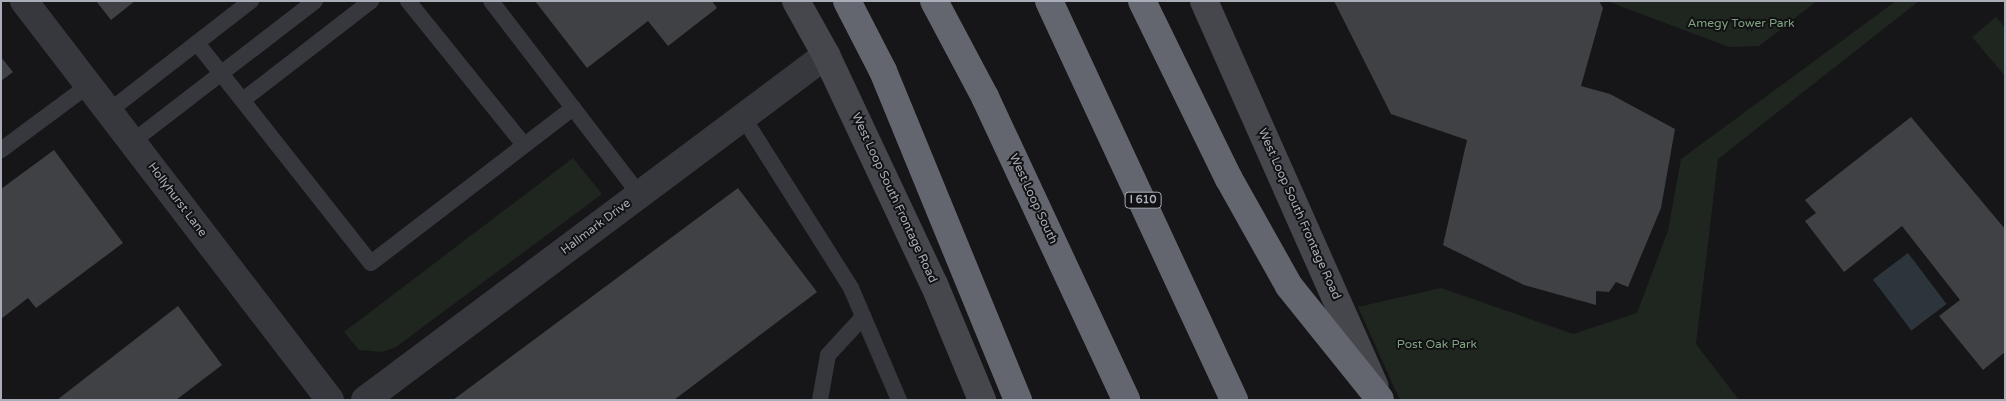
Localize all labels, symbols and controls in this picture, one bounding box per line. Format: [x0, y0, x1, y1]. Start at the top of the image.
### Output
park label: Amegy Tower Park [1687, 17, 1795, 31]
street label: West Loop South Frontage Road [848, 111, 940, 285]
street label: West Loop South Frontage Road [1255, 126, 1343, 302]
street label: West Loop South [1006, 152, 1060, 246]
street label: Hollyhurst Lane [144, 160, 210, 240]
road number: I 610 [1124, 192, 1162, 208]
street label: Hallmark Drive [558, 196, 634, 258]
park label: Post Oak Park [1397, 338, 1477, 352]

